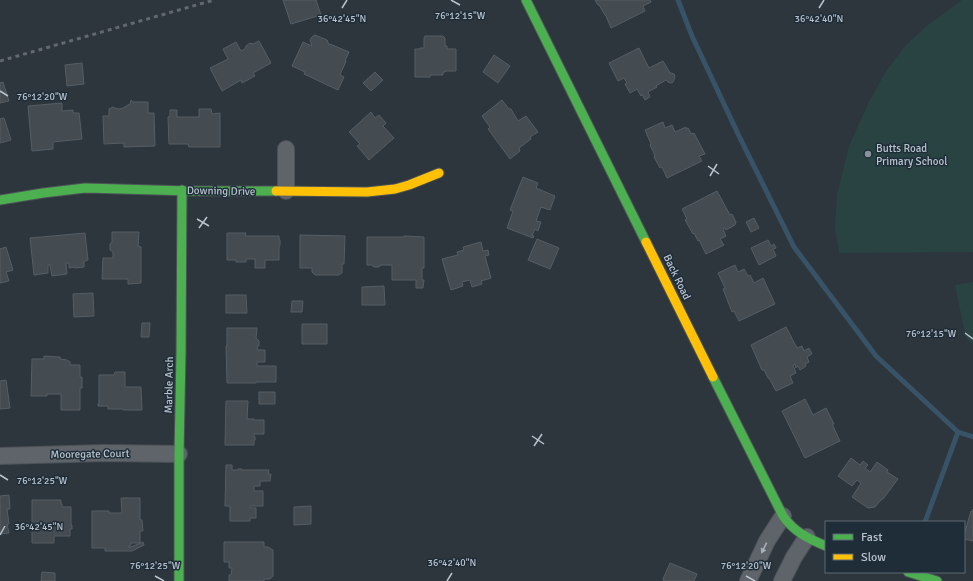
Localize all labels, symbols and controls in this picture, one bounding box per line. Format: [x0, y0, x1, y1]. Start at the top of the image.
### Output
text: 76°12'15"W [435, 10, 486, 22]
text: 36°42'45"N [318, 13, 366, 25]
text: 36°42'40"N [795, 13, 843, 25]
text: 76°12'20"W [17, 91, 68, 103]
place label: Butts Road Primary School [876, 142, 947, 168]
marker: Butts Road Primary School [863, 149, 873, 159]
street label: Downing Drive [187, 184, 255, 198]
street label: Back Road [660, 252, 694, 302]
text: 76°12'15"W [906, 328, 957, 340]
street label: Marble Arch [162, 356, 176, 414]
street label: Mooregate Court [50, 447, 130, 461]
text: 76°12'25"W [17, 475, 68, 487]
text: 36°42'45"N [15, 521, 63, 533]
legend [825, 521, 965, 573]
text: Fast [861, 530, 882, 545]
one-way arrow [761, 542, 767, 553]
text: Slow [861, 550, 886, 565]
text: 36°42'40"N [428, 557, 476, 569]
text: 76°12'25"W [130, 560, 181, 572]
text: 76°12'20"W [721, 560, 772, 572]

